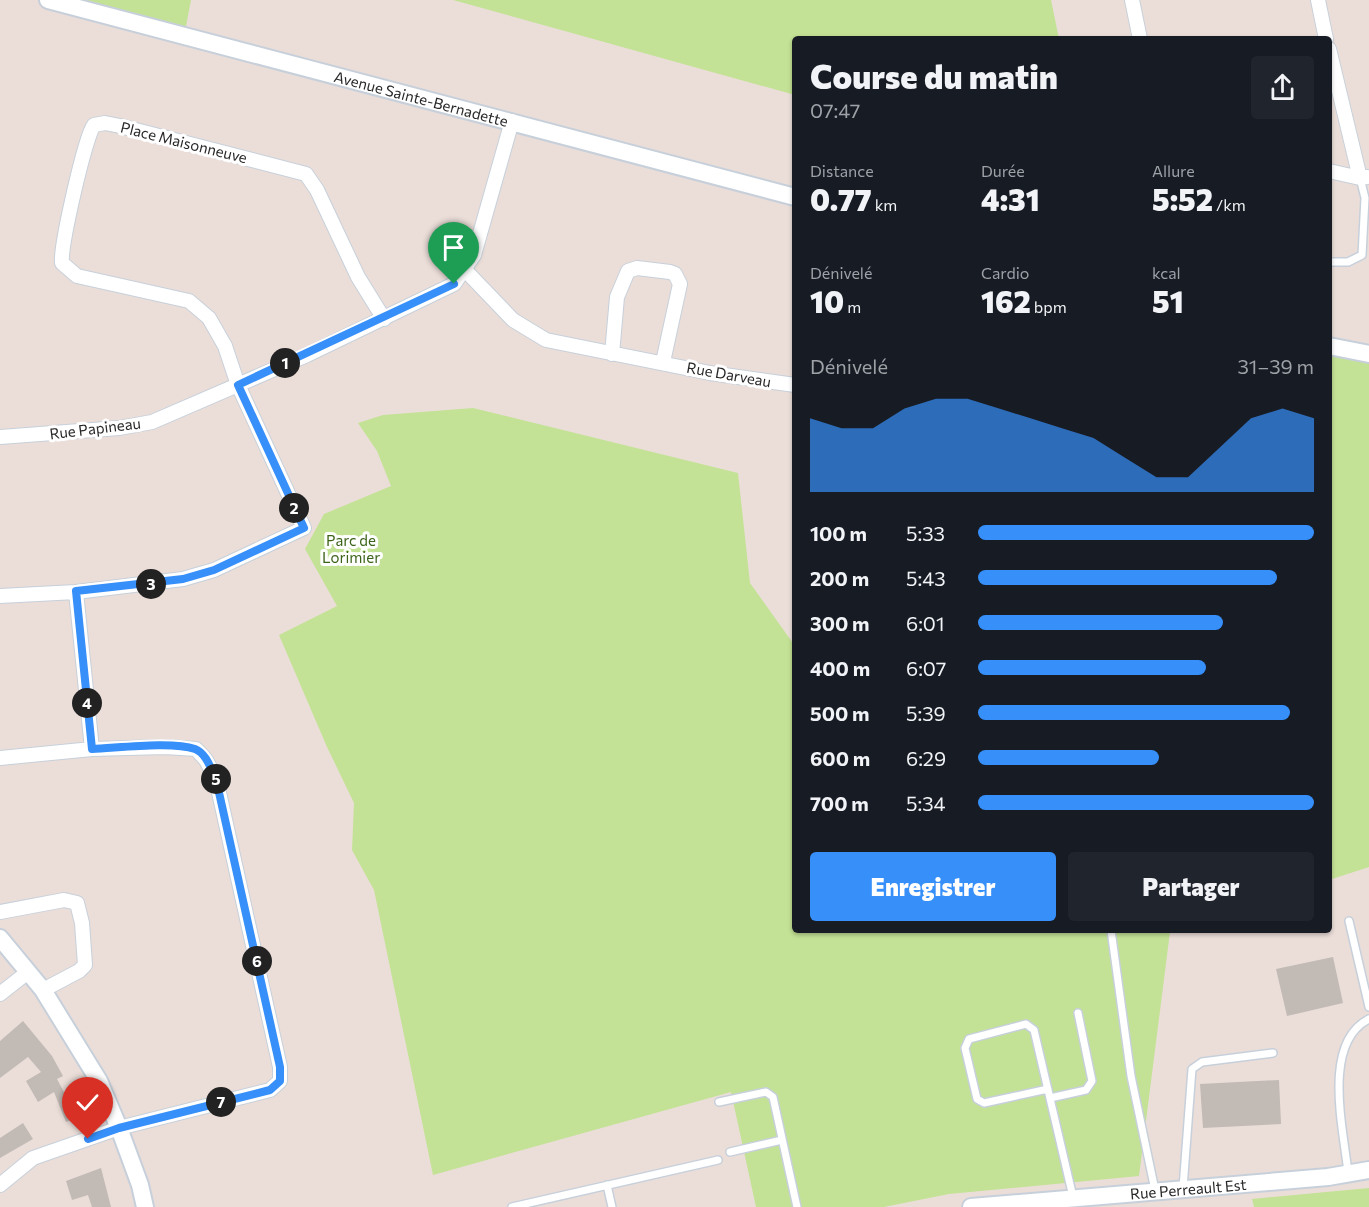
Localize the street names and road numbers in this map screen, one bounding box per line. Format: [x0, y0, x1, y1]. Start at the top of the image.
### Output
street label: Avenue Sainte-Bernadette [332, 67, 510, 130]
street label: Place Maisonneuve [119, 118, 249, 166]
street label: Rue Darveau [685, 358, 773, 390]
street label: Rue Papineau [48, 413, 142, 443]
street label: Rue Perreault Est [1129, 1175, 1247, 1203]

